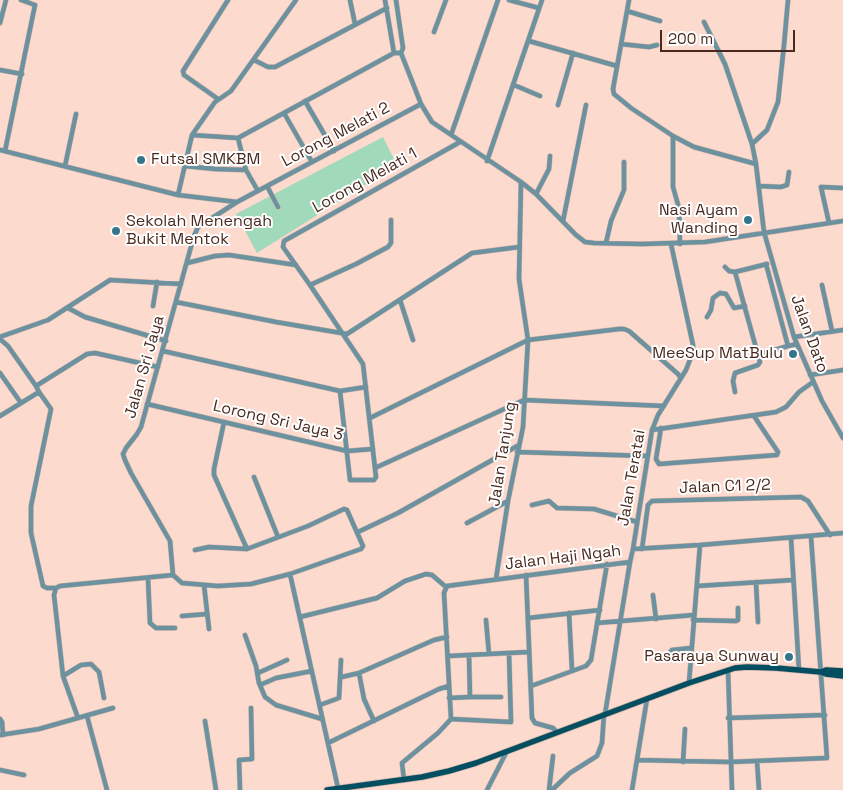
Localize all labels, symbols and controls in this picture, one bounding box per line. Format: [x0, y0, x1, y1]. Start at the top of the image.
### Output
scale bar [663, 20, 798, 52]
text: 200 m [668, 29, 713, 48]
street label: Lorong Melati 2 [279, 99, 393, 171]
street label: Lorong Melati 1 [309, 144, 421, 218]
place label: Futsal SMKBM [151, 150, 260, 170]
marker: Futsal SMKBM [135, 154, 147, 166]
place label: Nasi Ayam Wanding [659, 201, 738, 239]
place label: Sekolah Menengah Bukit Mentok [126, 212, 272, 250]
marker: Nasi Ayam Wanding [742, 214, 754, 226]
marker: Sekolah Menengah Bukit Mentok [110, 225, 122, 237]
street label: Jalan Dato [786, 292, 832, 376]
street label: Jalan Sri Jaya [121, 313, 169, 421]
place label: MeeSup MatBulu [652, 344, 783, 364]
marker: MeeSup MatBulu [787, 348, 799, 360]
street label: Lorong Sri Jaya 3 [211, 397, 345, 445]
street label: Jalan Tanjung [485, 400, 521, 508]
street label: Jalan Teratai [614, 428, 650, 528]
street label: Jalan C1 2/2 [679, 476, 771, 498]
street label: Jalan Haji Ngah [504, 541, 622, 575]
place label: Pasaraya Sunway [644, 647, 779, 667]
marker: Pasaraya Sunway [783, 651, 795, 663]

